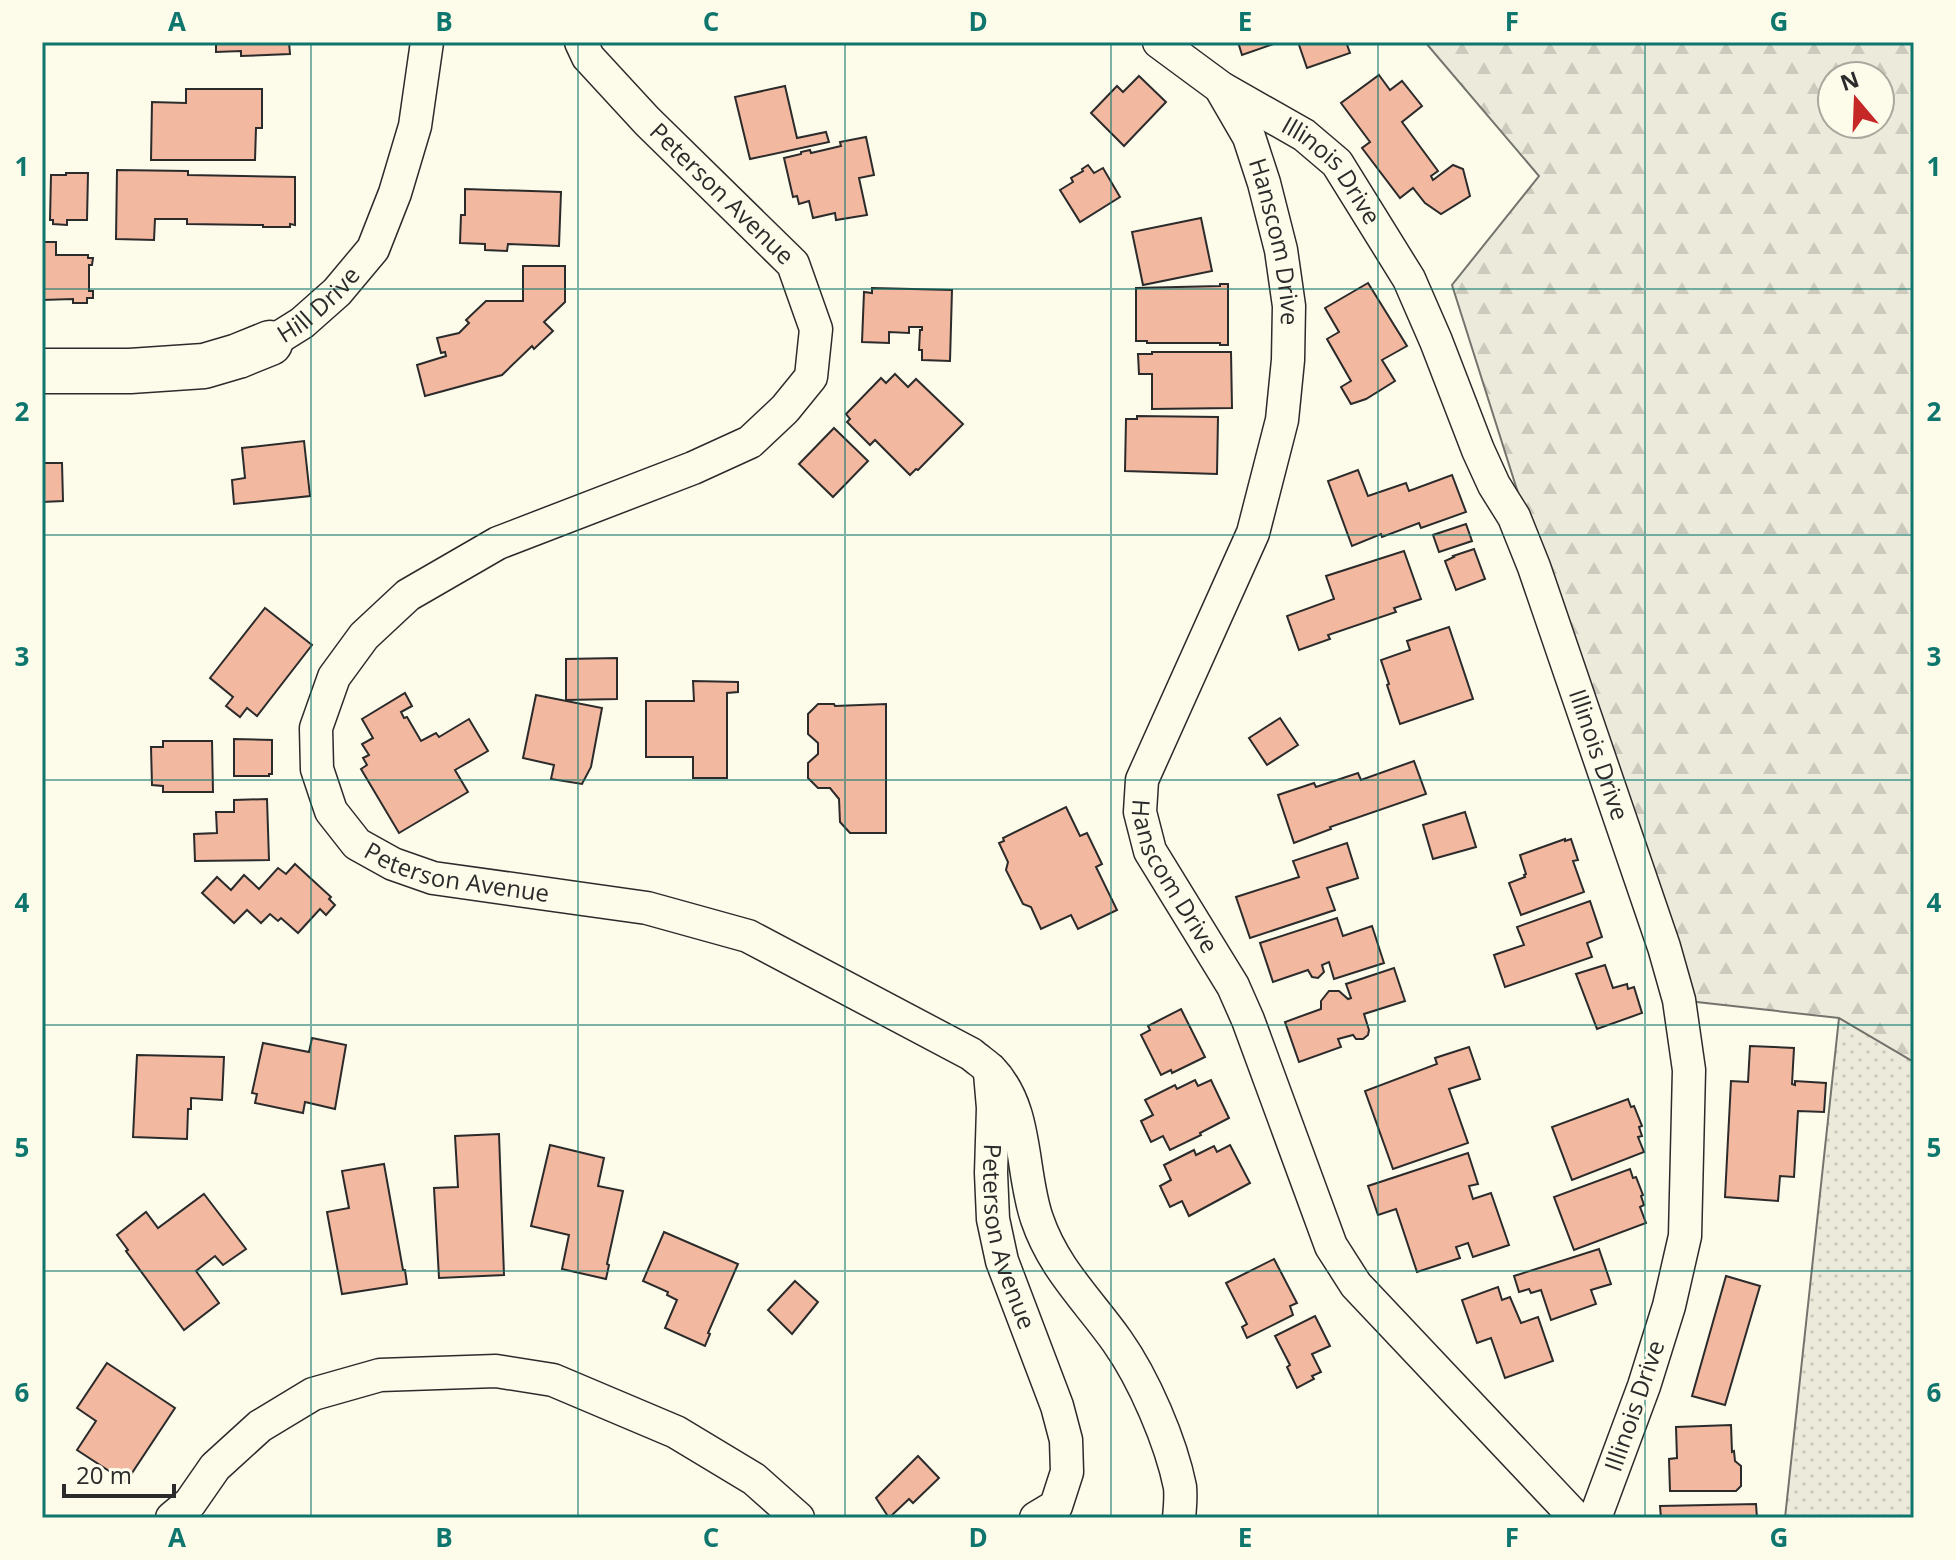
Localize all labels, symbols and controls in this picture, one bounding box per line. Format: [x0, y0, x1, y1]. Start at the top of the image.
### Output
text: A [168, 3, 186, 39]
text: B [435, 3, 453, 39]
text: C [703, 3, 719, 39]
text: D [968, 3, 988, 39]
text: E [1238, 3, 1252, 39]
text: F [1505, 3, 1519, 39]
text: G [1770, 3, 1788, 39]
north arrow [1816, 60, 1896, 140]
text: N [1836, 63, 1863, 97]
street label: Illinois Drive [1276, 108, 1389, 230]
street label: Peterson Avenue [643, 115, 802, 271]
text: 1 [15, 148, 29, 184]
text: 1 [1927, 148, 1941, 184]
street label: Hanscom Drive [1242, 153, 1307, 326]
street label: Hill Drive [270, 259, 366, 350]
text: 2 [15, 393, 30, 429]
text: 2 [1927, 393, 1942, 429]
text: 3 [15, 638, 29, 674]
text: 3 [1927, 638, 1941, 674]
street label: Illinois Drive [1562, 684, 1637, 824]
street label: Hanscom Drive [1125, 798, 1227, 959]
street label: Peterson Avenue [359, 833, 552, 909]
text: 4 [15, 884, 30, 920]
text: 4 [1927, 884, 1942, 920]
text: 5 [15, 1129, 29, 1165]
text: 5 [1927, 1129, 1941, 1165]
street label: Peterson Avenue [976, 1143, 1044, 1334]
street label: Illinois Drive [1596, 1336, 1671, 1475]
text: 6 [15, 1374, 30, 1410]
text: 6 [1927, 1374, 1942, 1410]
scale bar [64, 1448, 174, 1498]
text: 20 m [76, 1458, 132, 1491]
text: A [168, 1519, 186, 1555]
text: B [435, 1519, 453, 1555]
text: C [703, 1519, 719, 1555]
text: D [968, 1519, 988, 1555]
text: E [1238, 1519, 1252, 1555]
text: F [1505, 1519, 1519, 1555]
text: G [1770, 1519, 1788, 1555]

